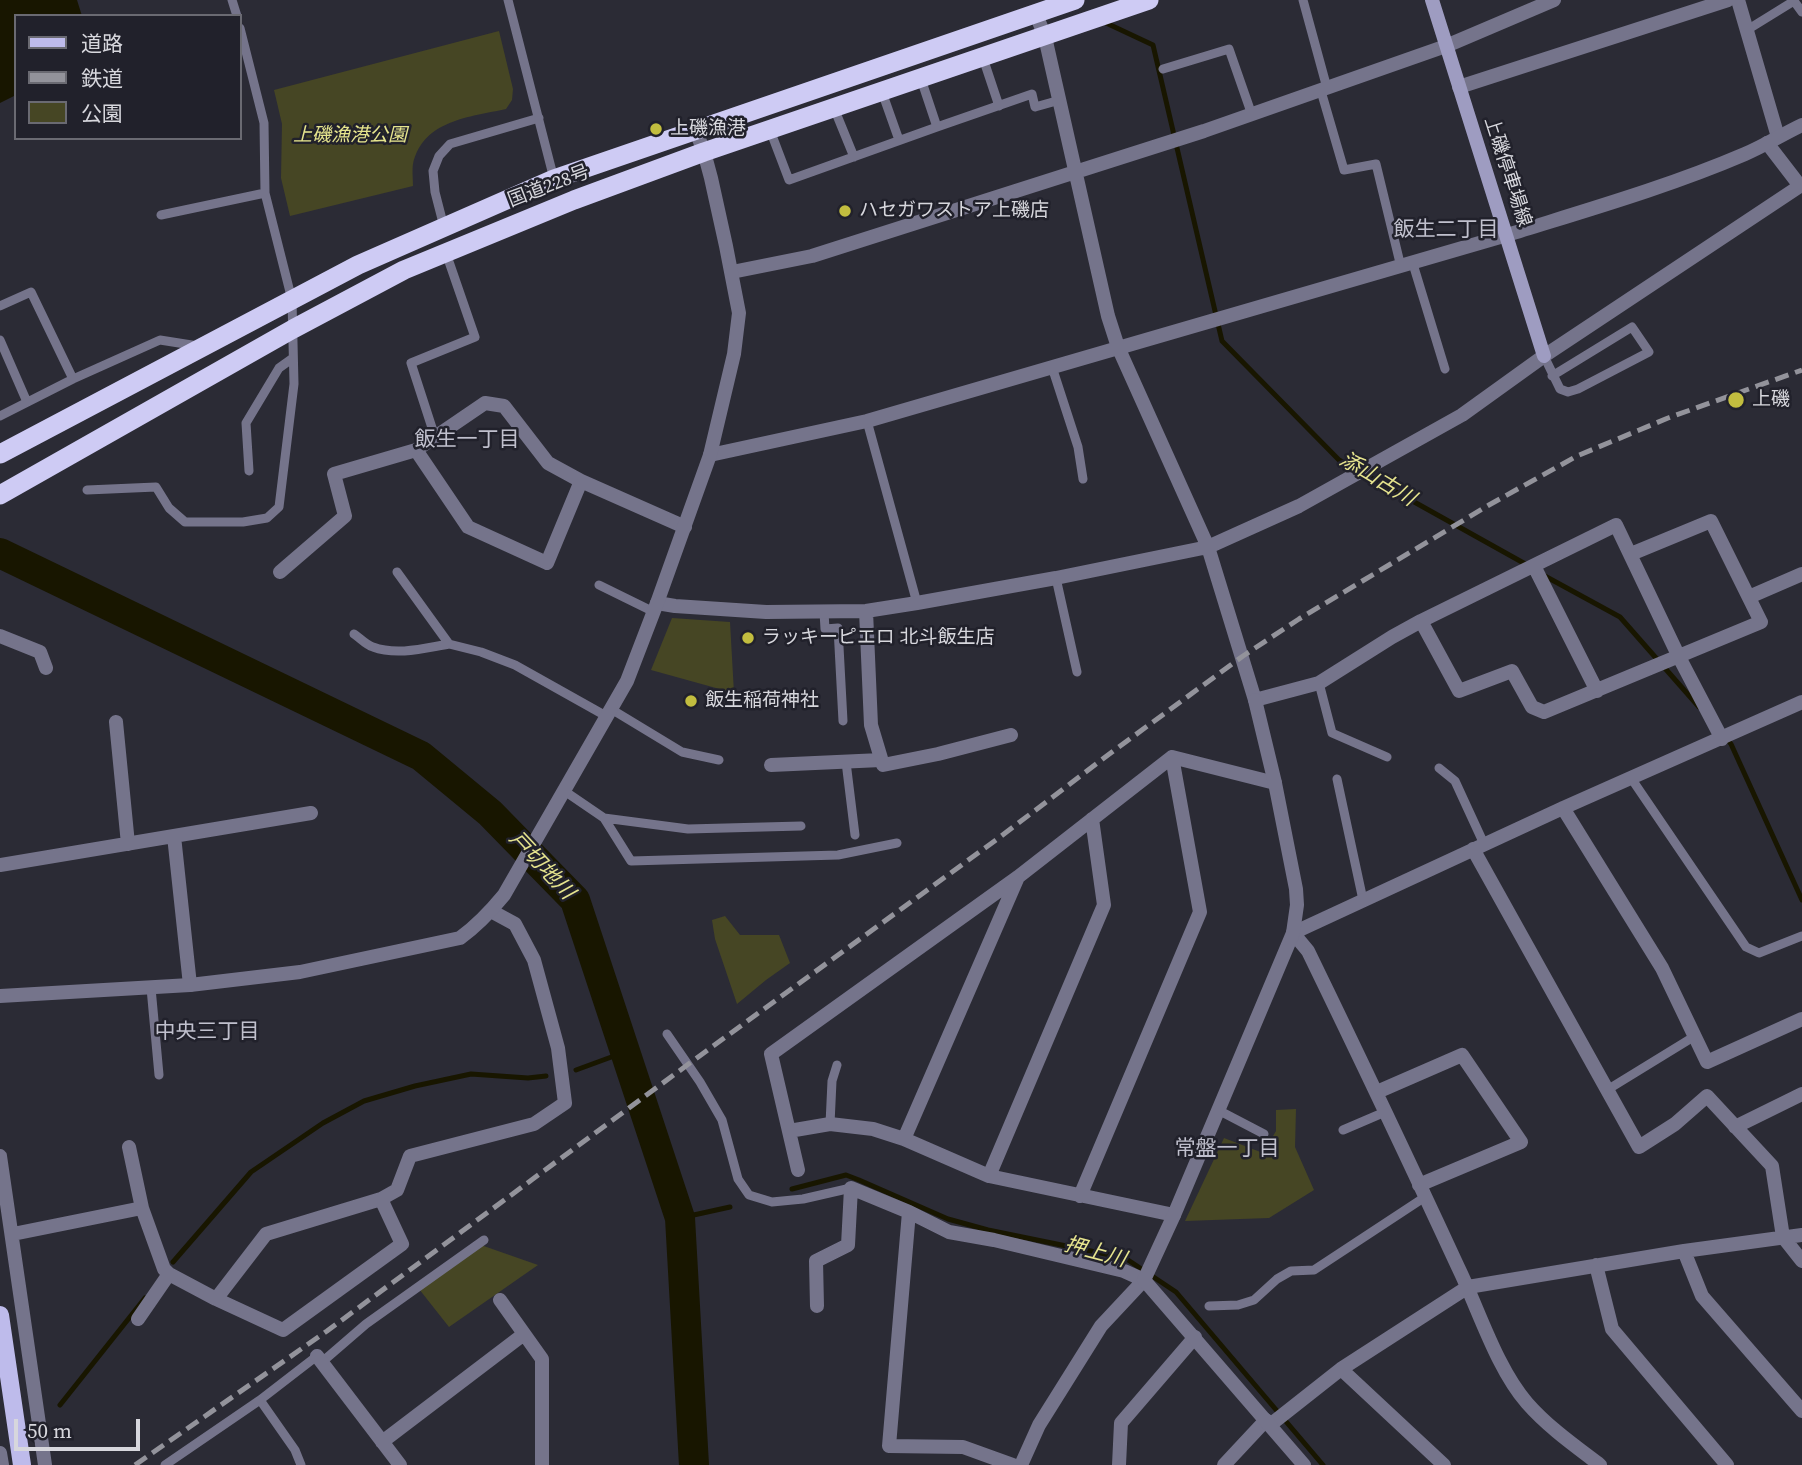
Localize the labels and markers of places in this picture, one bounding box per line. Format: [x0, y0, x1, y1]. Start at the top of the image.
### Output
place label: 上磯漁港 [670, 118, 746, 140]
marker: 上磯漁港 [648, 121, 664, 137]
place label: ハセガワストア上磯店 [859, 200, 1049, 222]
marker: ハセガワストア上磯店 [837, 203, 853, 219]
place label: 上磯 [1752, 389, 1790, 411]
marker: 上磯 [1726, 390, 1746, 410]
place label: ラッキーピエロ 北斗飯生店 [762, 627, 994, 649]
marker: ラッキーピエロ 北斗飯生店 [740, 630, 756, 646]
place label: 飯生稲荷神社 [705, 690, 819, 712]
marker: 飯生稲荷神社 [683, 693, 699, 709]

